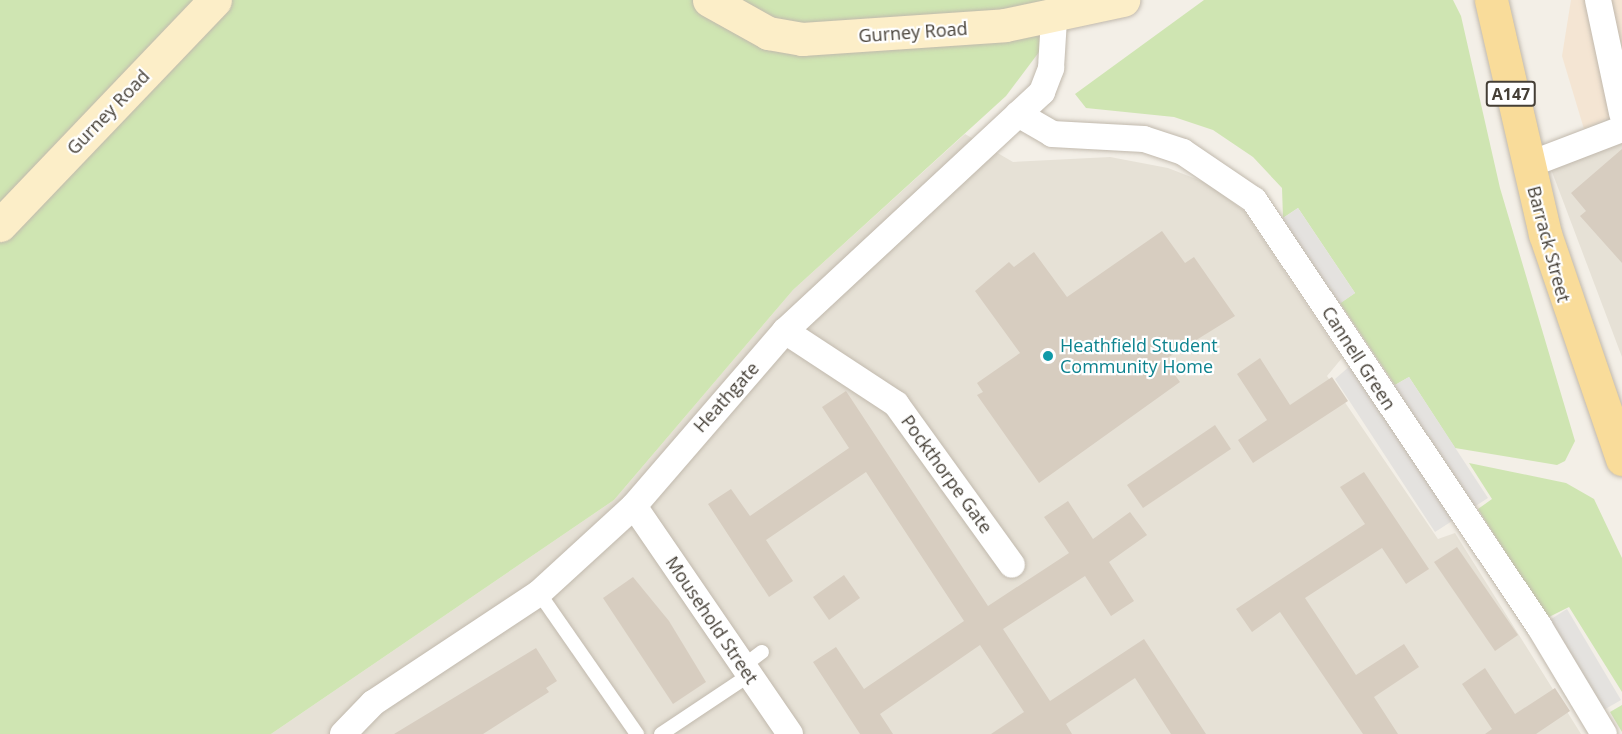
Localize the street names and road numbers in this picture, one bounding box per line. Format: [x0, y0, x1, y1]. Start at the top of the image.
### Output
street label: Gurney Road [858, 17, 968, 47]
street label: Gurney Road [62, 65, 154, 159]
road number: A147 [1486, 81, 1537, 107]
street label: Barrack Street [1523, 184, 1575, 304]
street label: Cannell Green [1318, 302, 1400, 414]
street label: Heathgate [689, 357, 763, 437]
street label: Pockthorpe Gate [897, 411, 997, 537]
street label: Mousehold Street [661, 552, 763, 688]

